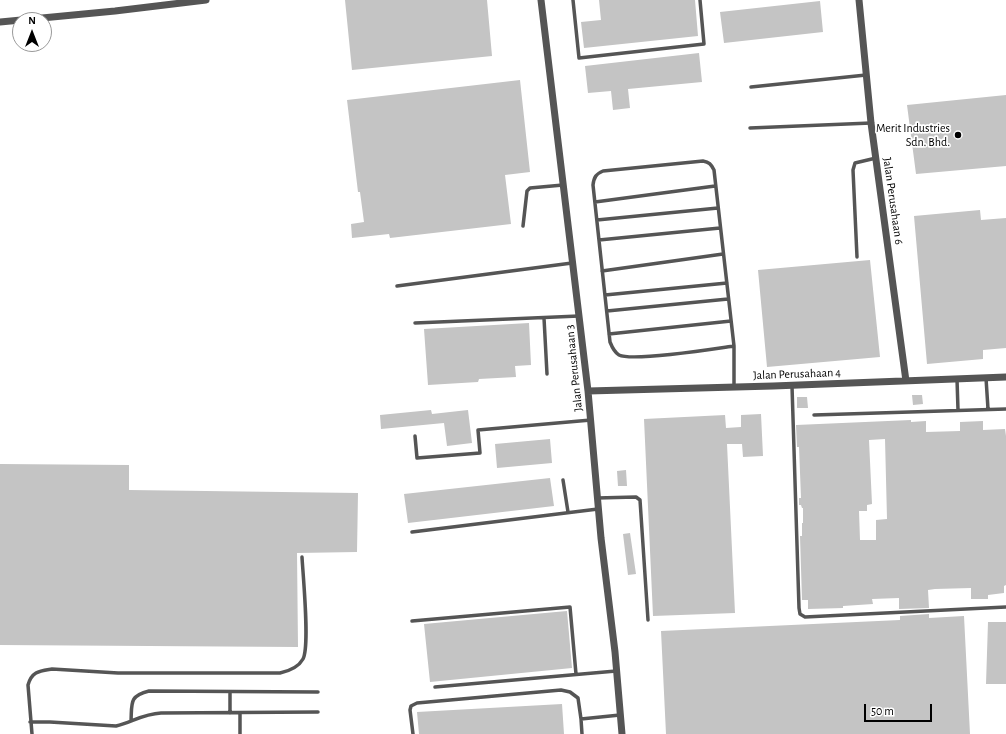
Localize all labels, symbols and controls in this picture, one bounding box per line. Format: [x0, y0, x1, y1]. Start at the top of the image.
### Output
north arrow [12, 12, 52, 52]
text: N [28, 15, 36, 26]
place label: Merit Industries Sdn. Bhd. [876, 121, 950, 149]
marker: Merit Industries Sdn. Bhd. [953, 130, 963, 140]
street label: Jalan Perusahaan 6 [880, 156, 906, 246]
street label: Jalan Perusahaan 3 [562, 324, 586, 412]
street label: Jalan Perusahaan 4 [753, 365, 841, 383]
scale bar [866, 696, 934, 722]
text: 50 m [871, 705, 894, 717]

